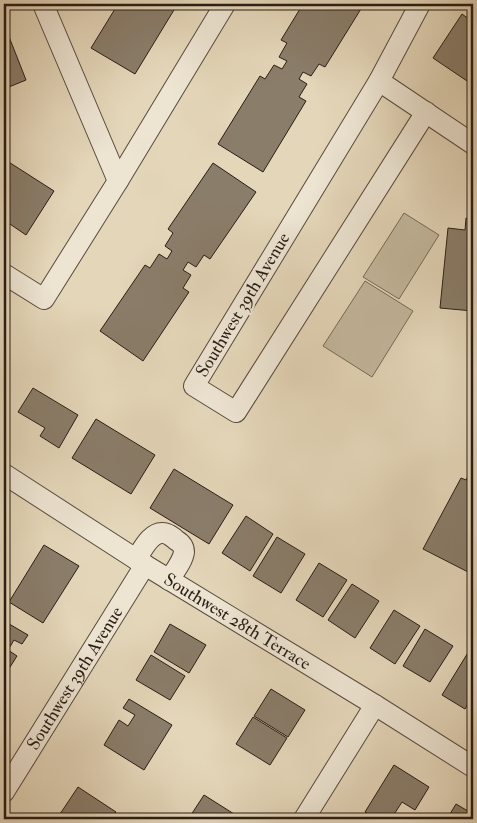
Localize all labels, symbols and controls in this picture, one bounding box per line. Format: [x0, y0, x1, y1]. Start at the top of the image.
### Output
street label: Southwest 39th Avenue [191, 228, 295, 381]
street label: Southwest 28th Terrace [160, 568, 316, 675]
street label: Southwest 39th Avenue [21, 602, 128, 754]

